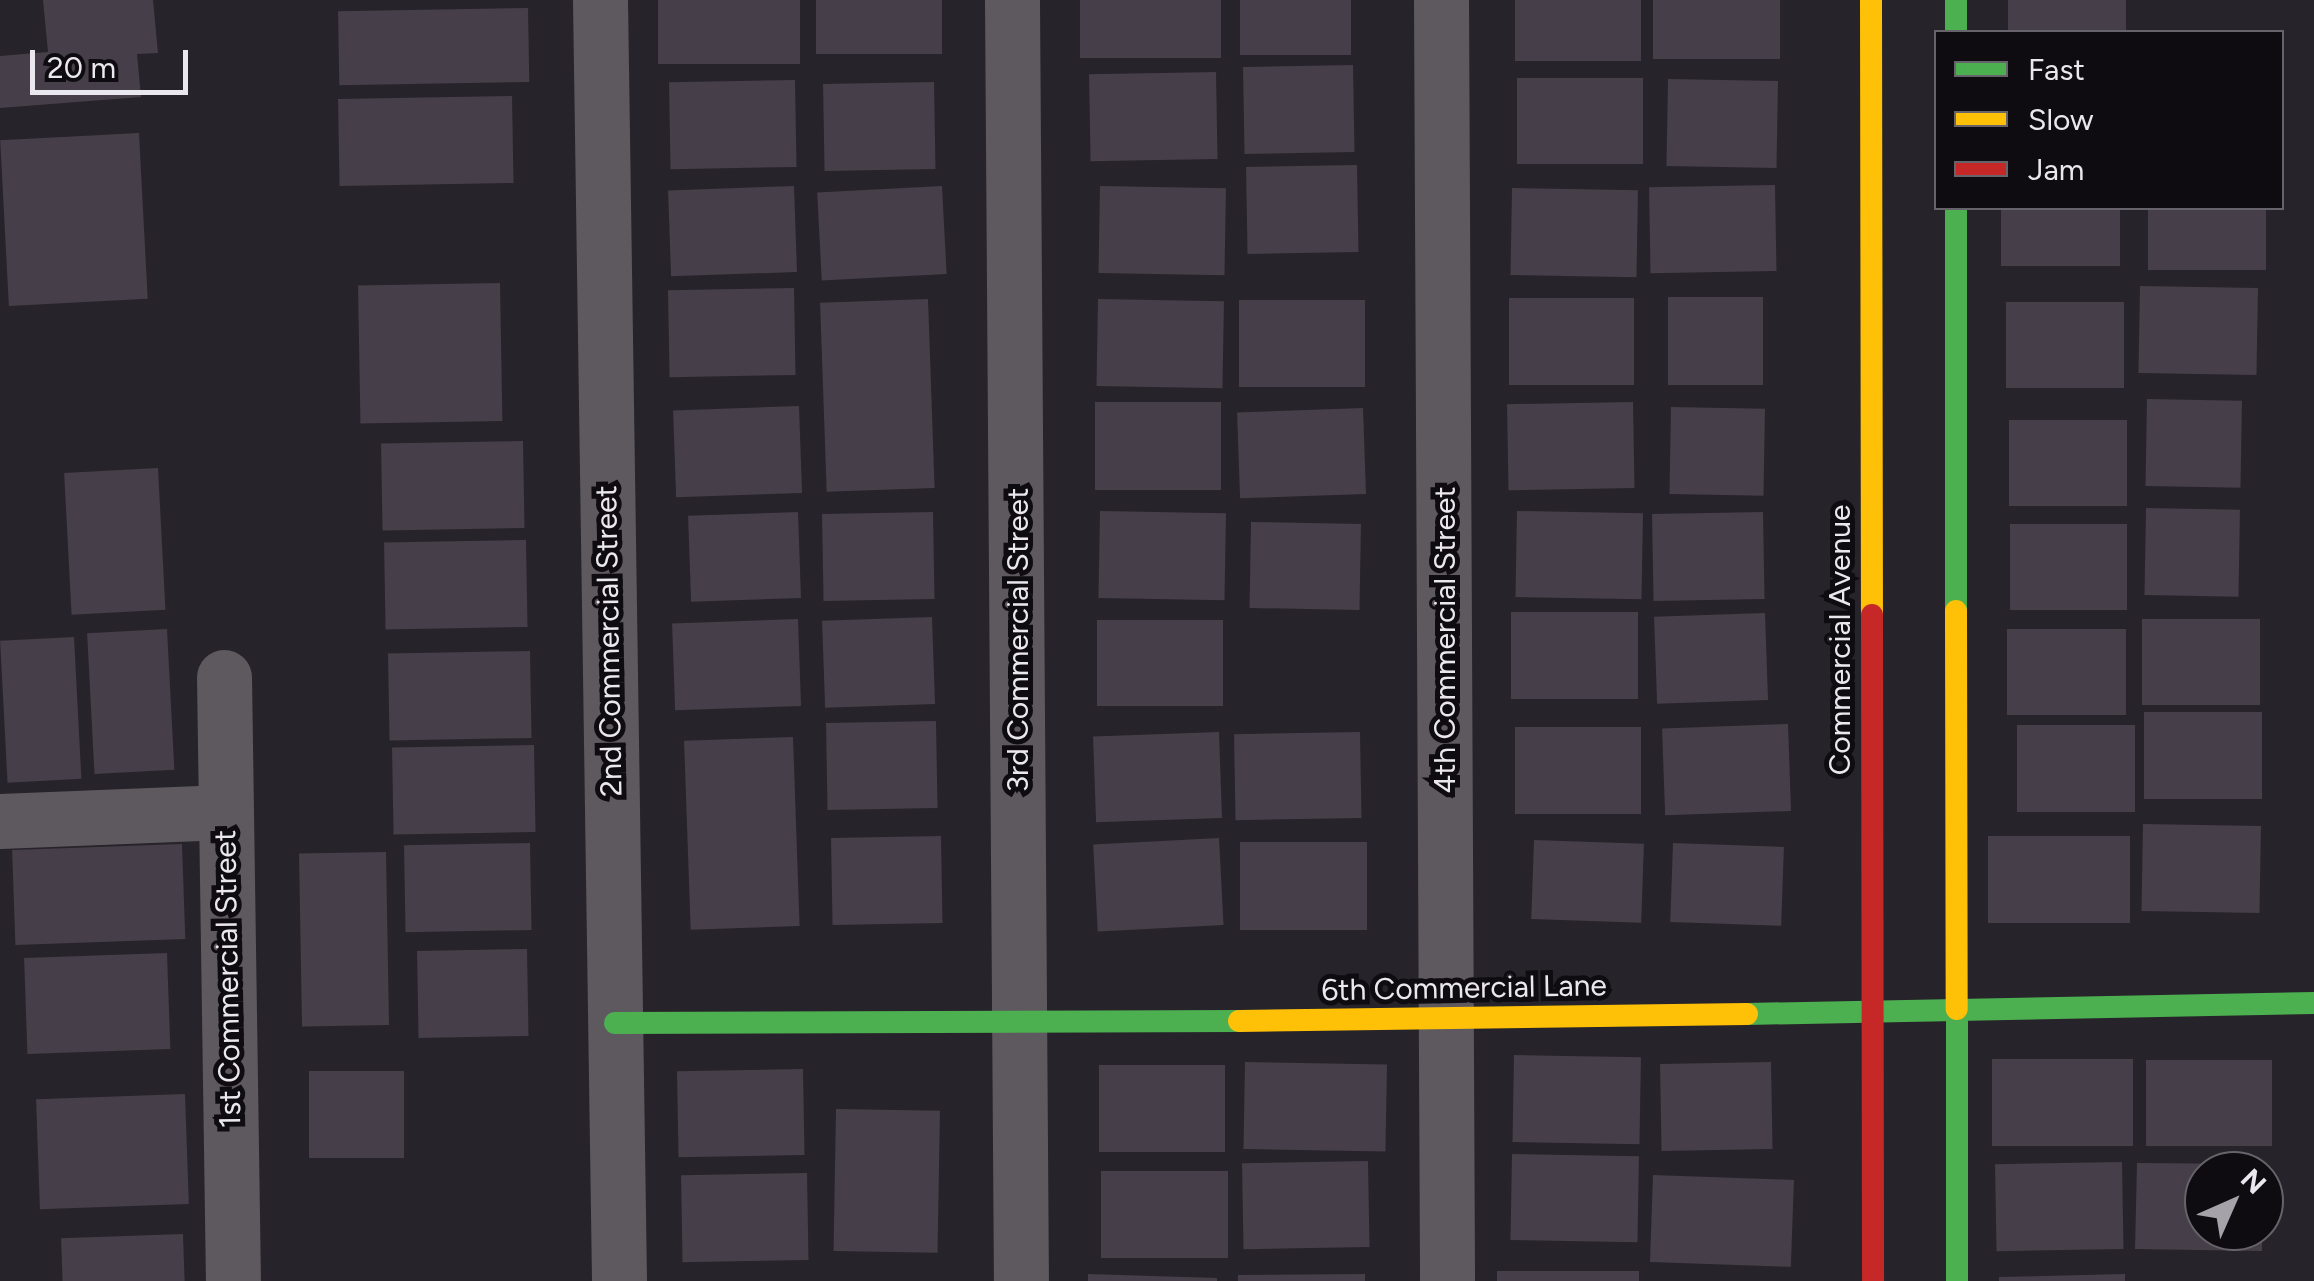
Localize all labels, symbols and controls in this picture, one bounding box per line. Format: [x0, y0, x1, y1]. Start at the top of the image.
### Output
scale bar [35, 30, 192, 92]
legend [1934, 30, 2284, 210]
text: 20 m [47, 49, 116, 86]
text: Fast [2028, 51, 2085, 88]
text: Slow [2028, 101, 2094, 138]
text: Jam [2028, 151, 2084, 188]
street label: 2nd Commercial Street [588, 485, 630, 797]
street label: 4th Commercial Street [1427, 486, 1463, 794]
street label: 3rd Commercial Street [1000, 488, 1036, 792]
street label: Commercial Avenue [1822, 505, 1858, 775]
street label: 1st Commercial Street [207, 830, 249, 1128]
street label: 6th Commercial Lane [1321, 968, 1607, 1008]
north arrow [2184, 1151, 2284, 1251]
text: N [2234, 1162, 2273, 1201]

